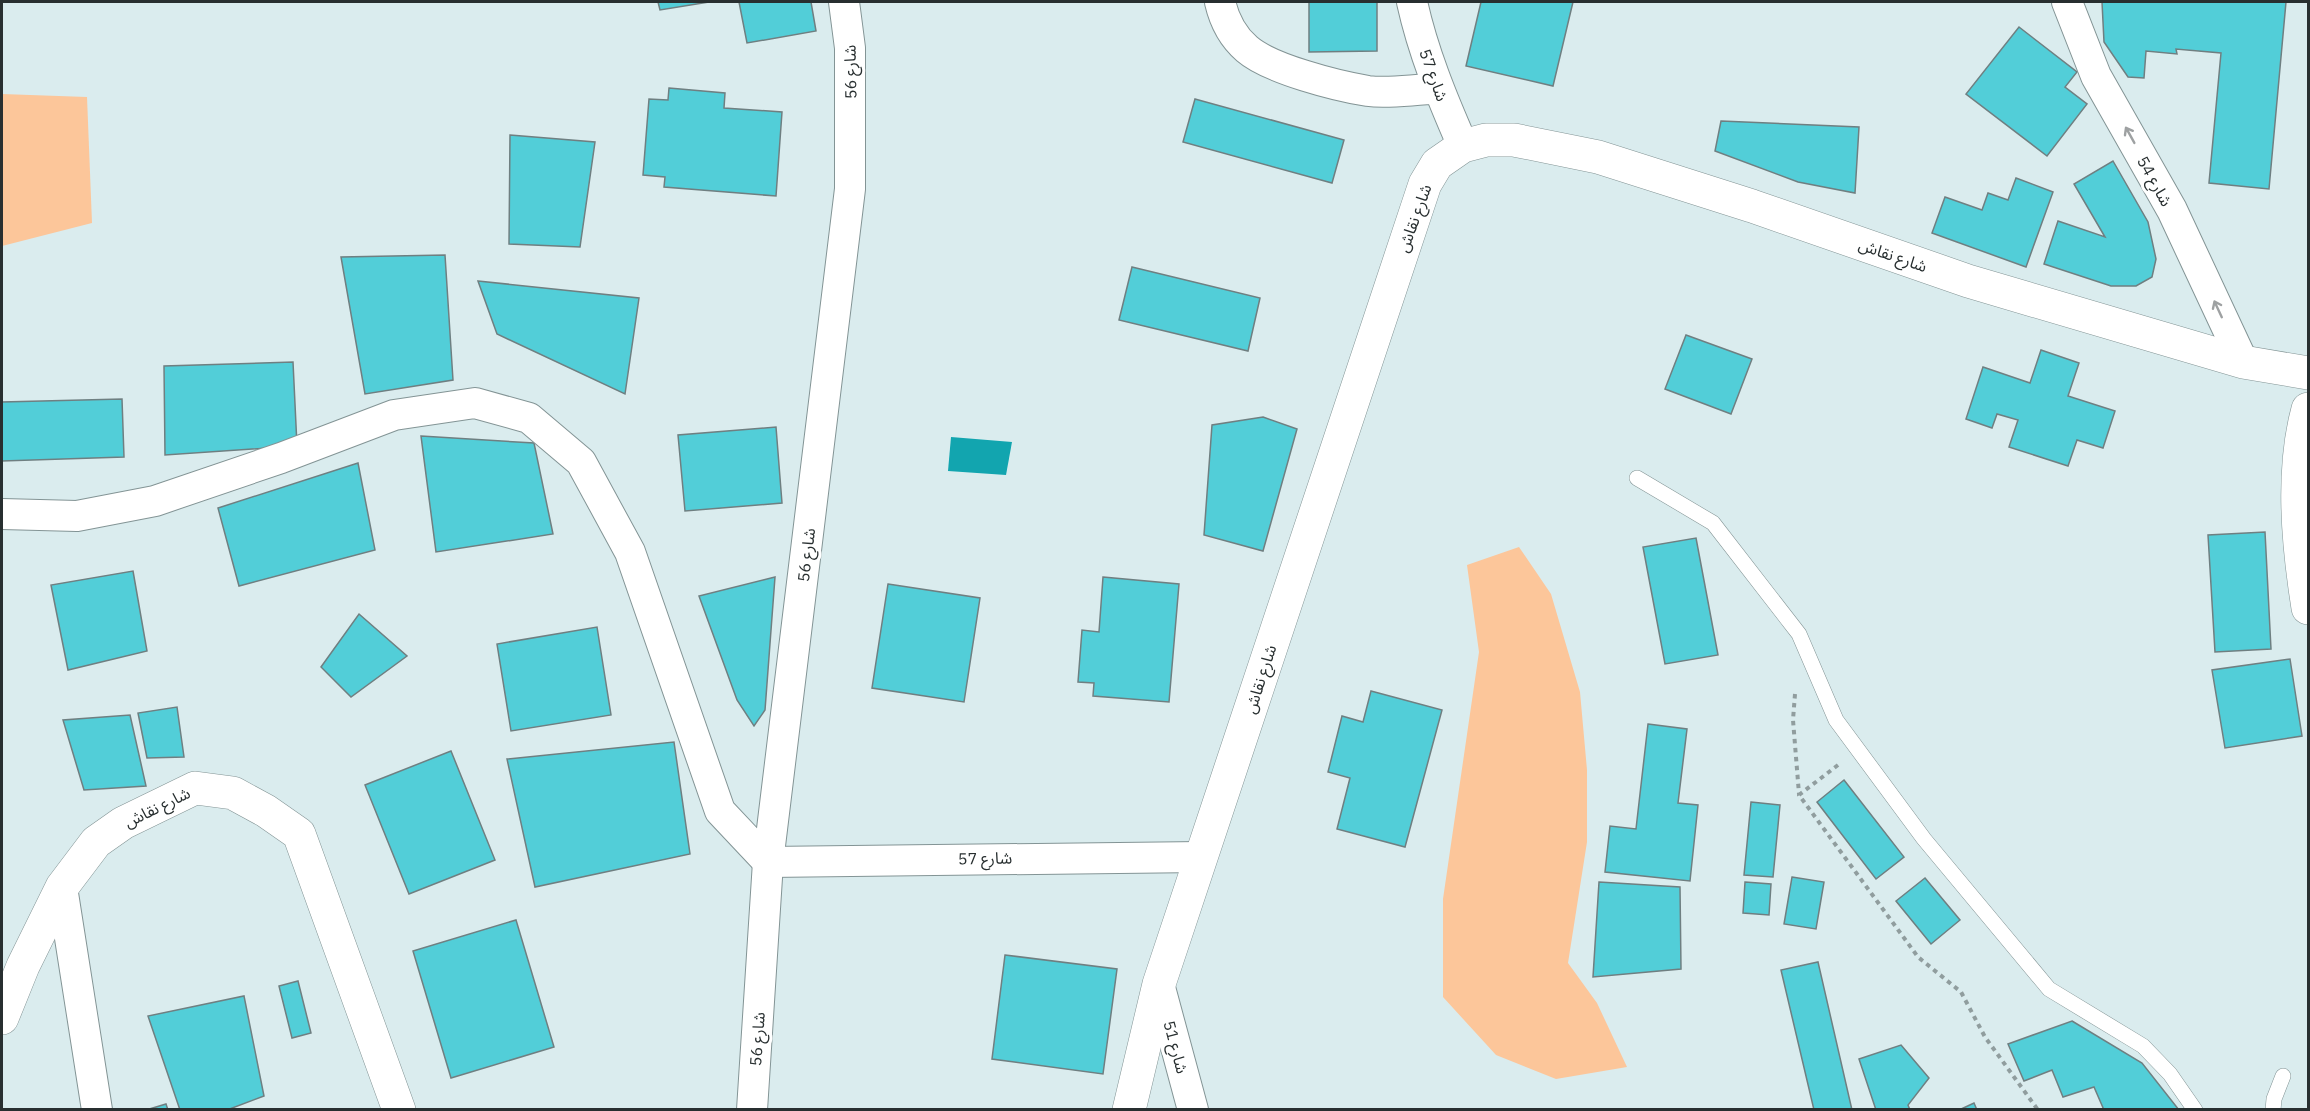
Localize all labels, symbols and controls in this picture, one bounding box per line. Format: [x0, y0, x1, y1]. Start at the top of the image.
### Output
street label: شارع 56 [840, 45, 863, 99]
street label: شارع 57 [1413, 46, 1453, 105]
one-way arrow [2124, 127, 2136, 144]
street label: شارع 54 [2130, 152, 2177, 211]
street label: شارع نقاش [1392, 181, 1438, 256]
street label: شارع نقاش [1855, 234, 1930, 279]
one-way arrow [2211, 300, 2223, 318]
street label: شارع 56 [793, 527, 822, 583]
street label: شارع نقاش [1239, 642, 1283, 717]
street label: شارع نقاش [121, 782, 195, 834]
street label: شارع 57 [958, 848, 1012, 871]
street label: شارع 56 [745, 1011, 772, 1067]
street label: شارع 51 [1156, 1018, 1193, 1077]

